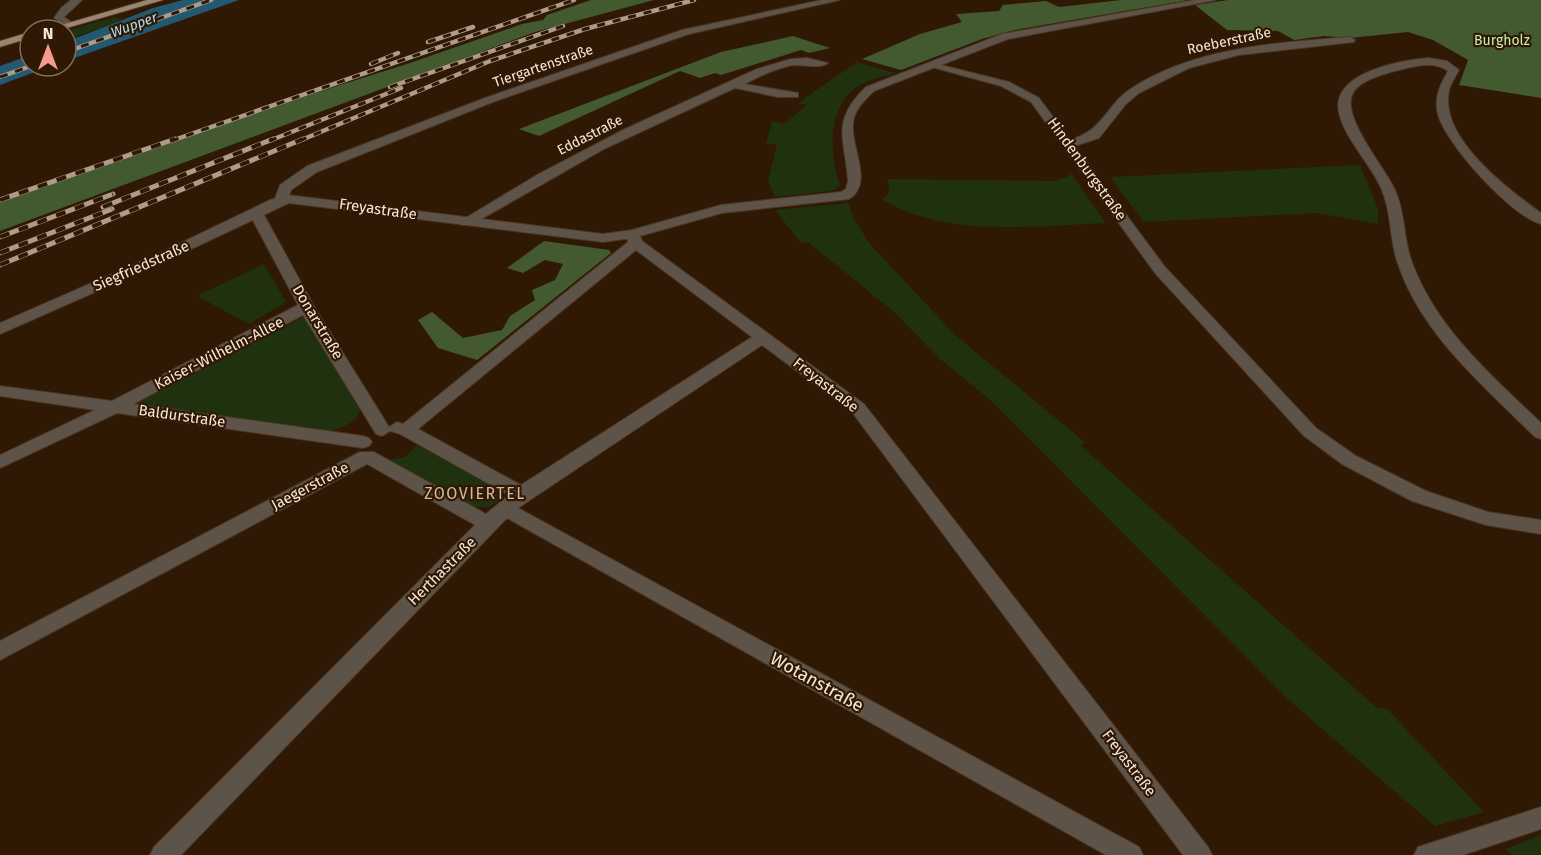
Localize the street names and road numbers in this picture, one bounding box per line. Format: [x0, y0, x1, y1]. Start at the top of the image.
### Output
street label: Roeberstraße [1186, 24, 1272, 58]
street label: Tiergartenstraße [491, 41, 595, 91]
street label: Eddastraße [554, 111, 626, 159]
street label: Hindenburgstraße [1044, 114, 1130, 224]
street label: Freyastraße [338, 195, 418, 223]
street label: Siegfriedstraße [90, 237, 192, 295]
street label: Donarstraße [289, 281, 347, 363]
street label: Kaiser-Wilhelm-Allee [151, 313, 287, 393]
street label: Freyastraße [790, 354, 862, 416]
street label: Baldurstraße [137, 401, 227, 431]
street label: Jaegerstraße [268, 458, 352, 514]
street label: Herthastraße [404, 533, 480, 609]
street label: Wotanstraße [766, 647, 868, 717]
street label: Freyastraße [1098, 726, 1160, 800]

